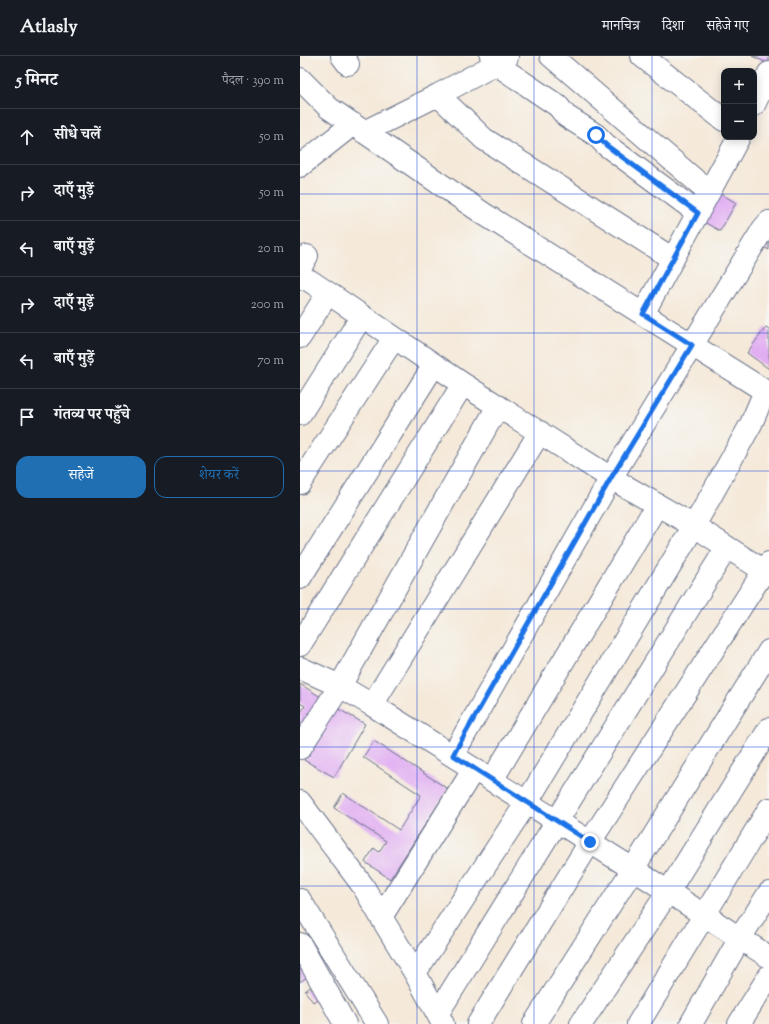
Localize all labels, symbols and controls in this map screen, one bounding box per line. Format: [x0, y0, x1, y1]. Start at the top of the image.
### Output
text: Atlasly [20, 14, 78, 41]
text: मानचित्र [602, 17, 640, 37]
text: दिशा [662, 17, 684, 37]
text: सहेजे गए [706, 17, 749, 37]
map controls [721, 68, 757, 140]
button: + [721, 68, 757, 104]
text: 5 मिनट [16, 69, 58, 93]
text: पैदल · 390 m [222, 72, 284, 90]
button: − [721, 104, 757, 140]
text: सीधे चलें [54, 125, 101, 146]
icon: ahead [16, 126, 38, 148]
route start [587, 126, 605, 144]
text: 50 m [259, 128, 284, 146]
text: दाएँ मुड़ें [54, 181, 94, 202]
icon: right [16, 182, 38, 204]
text: 50 m [259, 184, 284, 202]
text: बाएँ मुड़ें [54, 237, 94, 258]
icon: left [16, 238, 38, 260]
text: 20 m [258, 240, 284, 258]
text: दाएँ मुड़ें [54, 293, 94, 314]
icon: right [16, 294, 38, 316]
text: 200 m [251, 296, 284, 314]
text: बाएँ मुड़ें [54, 349, 94, 370]
icon: left [16, 350, 38, 372]
text: 70 m [257, 352, 284, 370]
text: गंतव्य पर पहुँचे [54, 405, 130, 426]
icon: arrive [16, 406, 38, 428]
button: सहेजें [16, 456, 146, 498]
button: शेयर करें [154, 456, 284, 498]
route end [581, 833, 599, 851]

